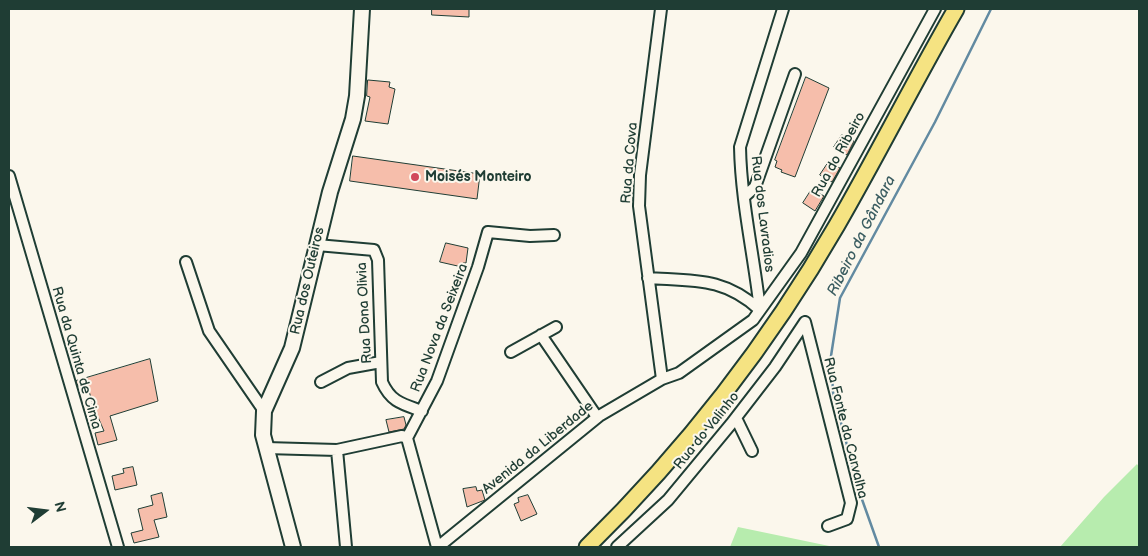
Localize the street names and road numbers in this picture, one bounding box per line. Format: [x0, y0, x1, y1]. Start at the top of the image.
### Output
street label: Rua do Ribeiro [809, 110, 869, 200]
street label: Rua da Cova [618, 122, 642, 204]
street label: Rua dos Lavradios [747, 155, 777, 273]
street label: Rua dos Outeiros [287, 226, 329, 336]
street label: Rua Nova da Seixeira [408, 261, 472, 395]
street label: Rua Dona Olivia [354, 262, 376, 364]
street label: Rua da Quinta de Cima [48, 285, 104, 431]
street label: Rua Fonte da Carvalha [819, 356, 871, 500]
street label: Rua do Valinho [671, 389, 743, 473]
street label: Avenida da Liberdade [479, 398, 597, 498]

